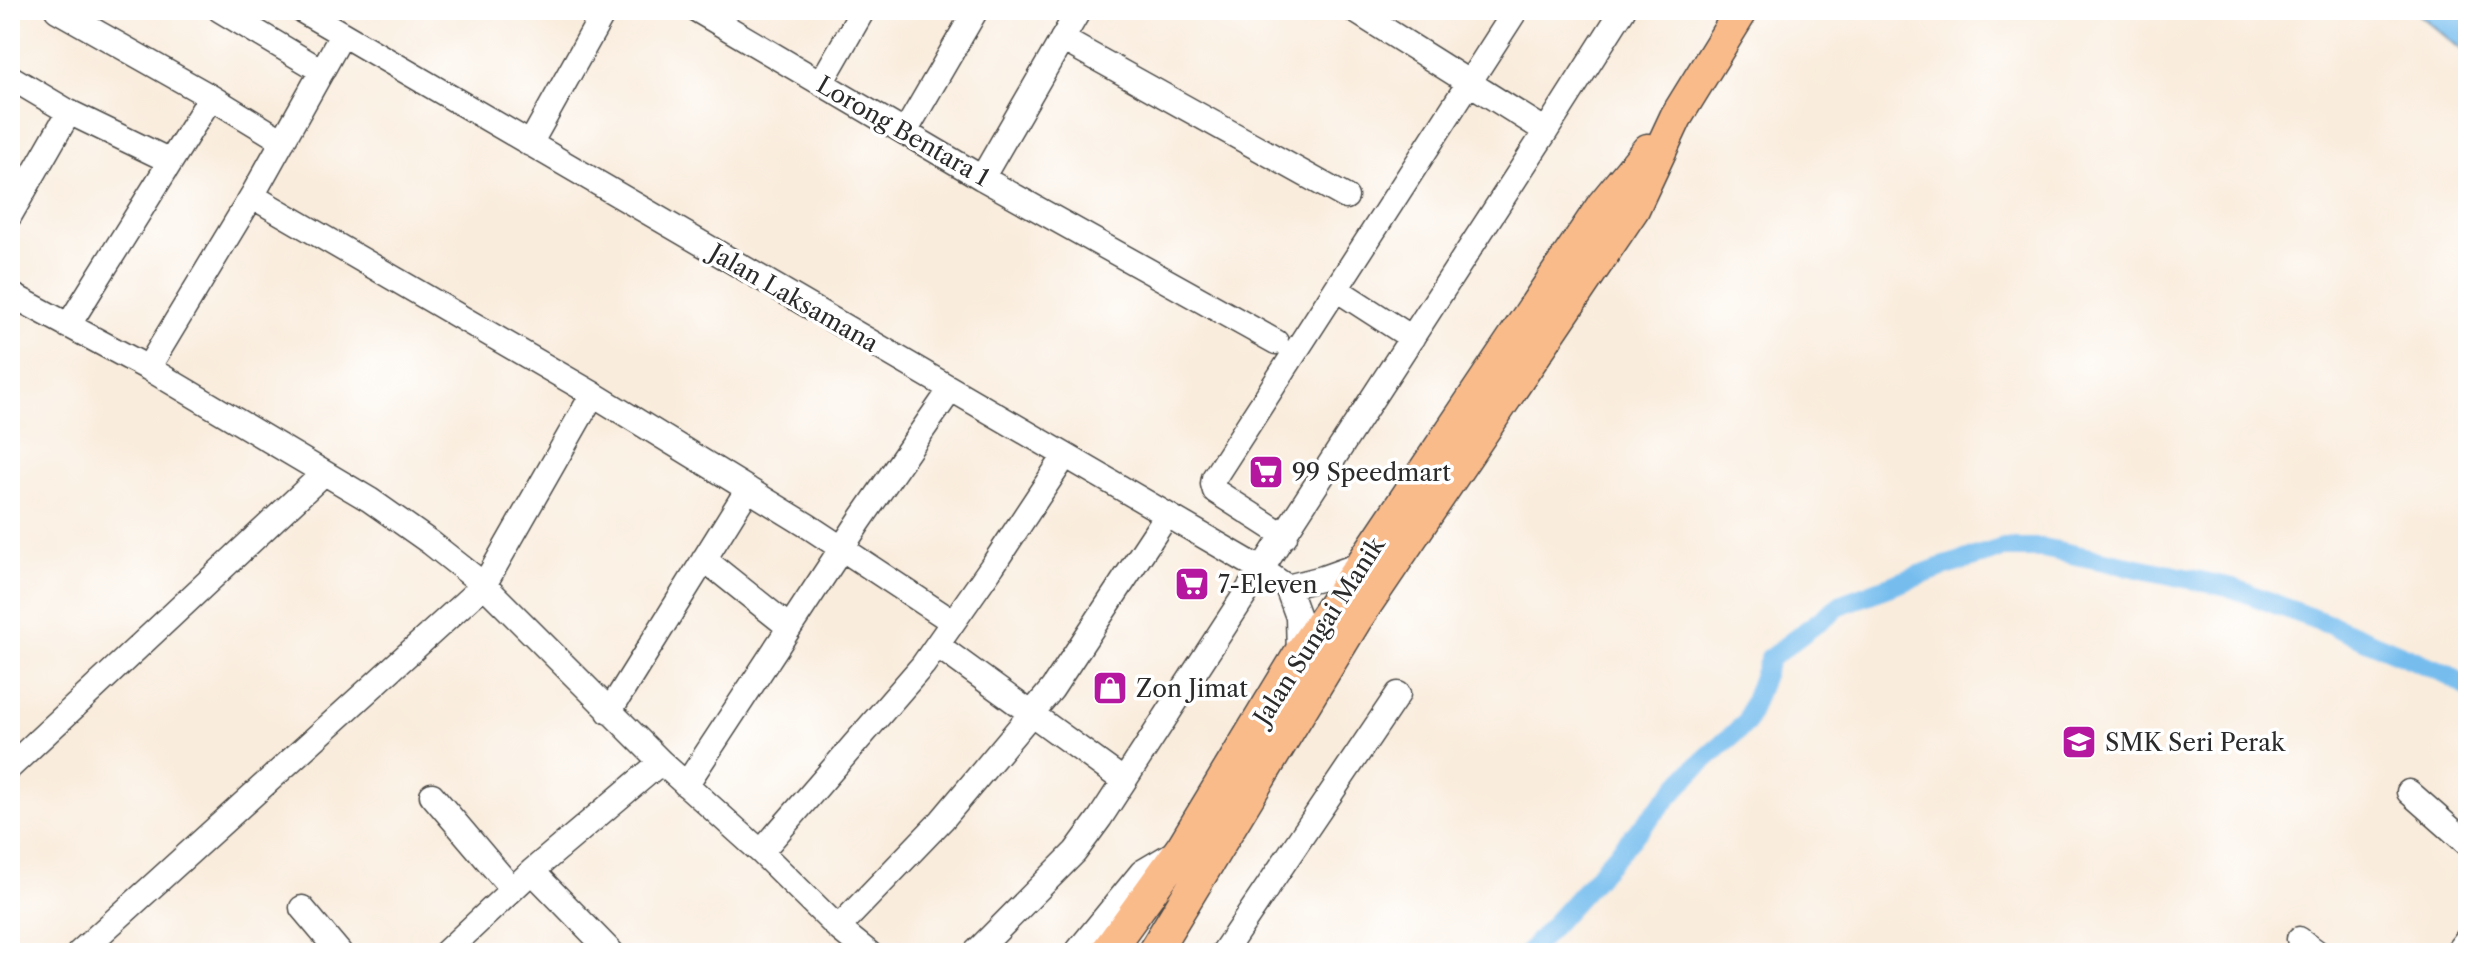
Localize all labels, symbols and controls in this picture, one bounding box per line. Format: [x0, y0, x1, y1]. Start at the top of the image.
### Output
street label: Lorong Bentara 1 [812, 70, 994, 192]
street label: Jalan Laksamana [701, 236, 884, 358]
supermarket icon: 99 Speedmart [1247, 453, 1285, 491]
place label: 99 Speedmart [1292, 458, 1451, 487]
street label: Jalan Sungai Manik [1245, 531, 1391, 734]
supermarket icon: 7-Eleven [1173, 565, 1211, 603]
place label: 7-Eleven [1218, 570, 1317, 599]
shop icon: Zon Jimat [1091, 669, 1129, 707]
place label: Zon Jimat [1136, 674, 1248, 703]
school or university icon: SMK Seri Perak [2060, 723, 2098, 761]
place label: SMK Seri Perak [2105, 728, 2286, 757]

